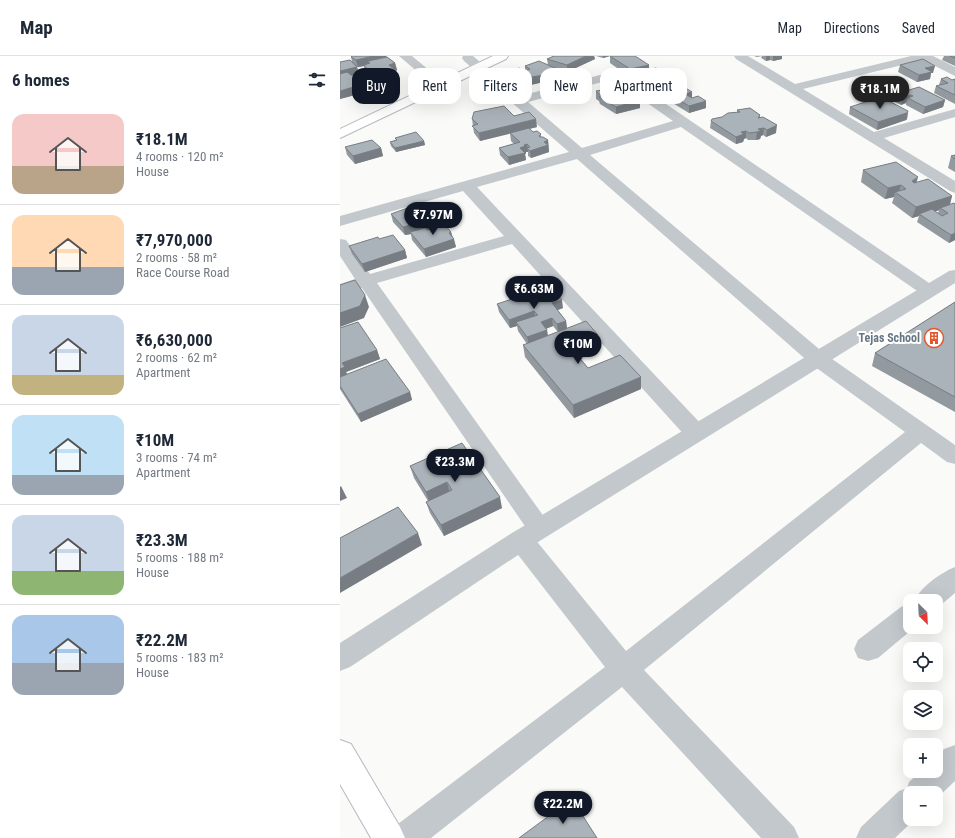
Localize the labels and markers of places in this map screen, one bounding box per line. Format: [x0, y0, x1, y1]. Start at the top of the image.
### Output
pin: ₹18.1M [847, 76, 913, 110]
pin: ₹7.97M [400, 202, 466, 236]
pin: ₹6.63M [501, 276, 567, 310]
building icon: Tejas School [923, 327, 945, 349]
pin: ₹10M [554, 331, 602, 365]
place label: Tejas School [859, 331, 920, 345]
pin: ₹23.3M [422, 449, 488, 483]
pin: ₹22.2M [530, 791, 596, 825]

